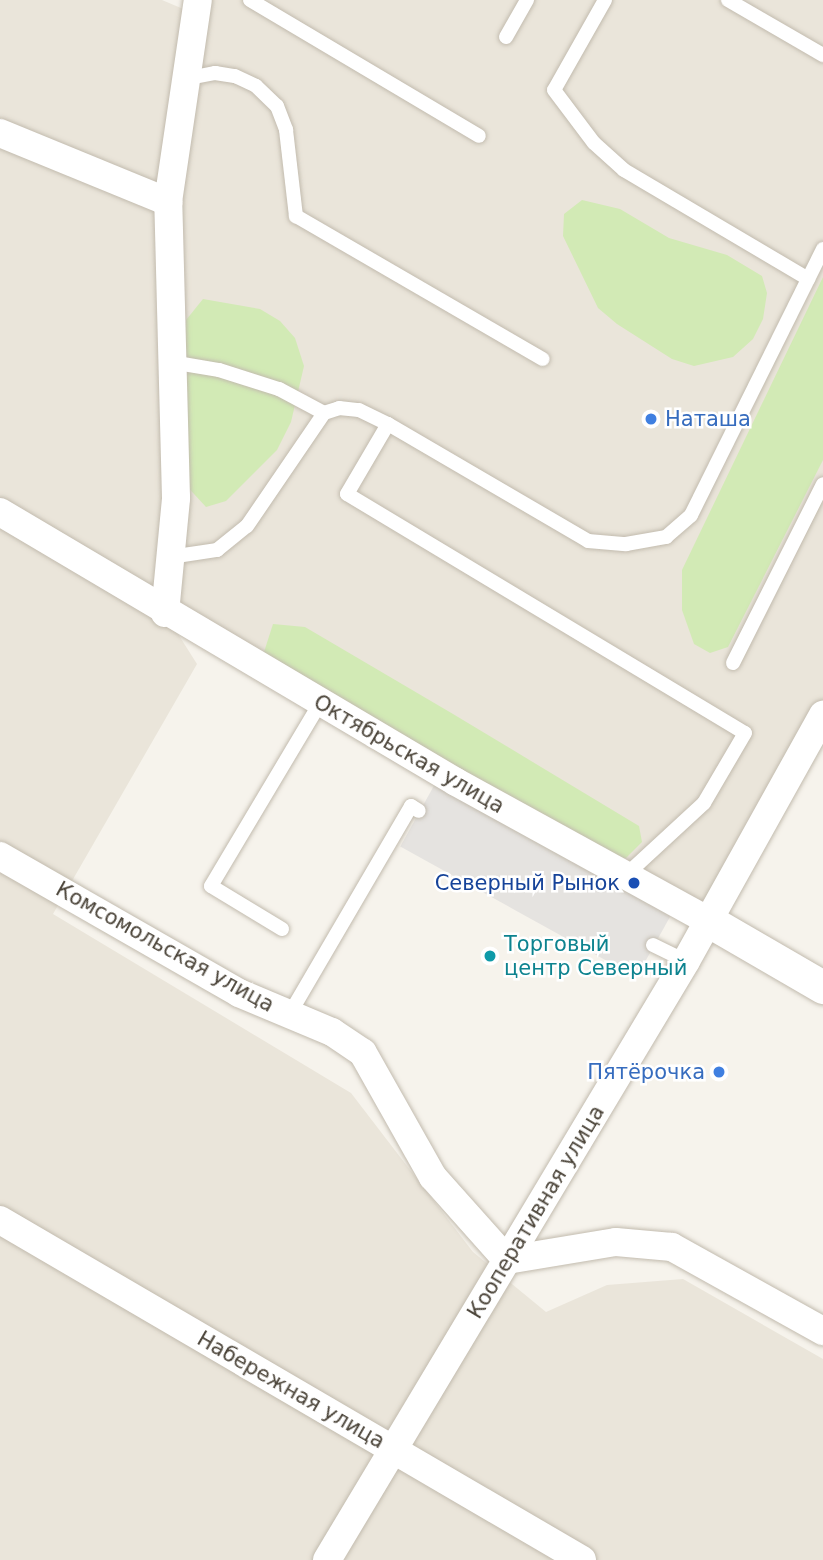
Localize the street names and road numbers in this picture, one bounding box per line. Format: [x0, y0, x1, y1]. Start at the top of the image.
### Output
street label: Октябрьская улица [309, 689, 509, 819]
street label: Комсомольская улица [52, 876, 278, 1018]
street label: Кооперативная улица [462, 1101, 610, 1323]
street label: Набережная улица [193, 1326, 389, 1454]

